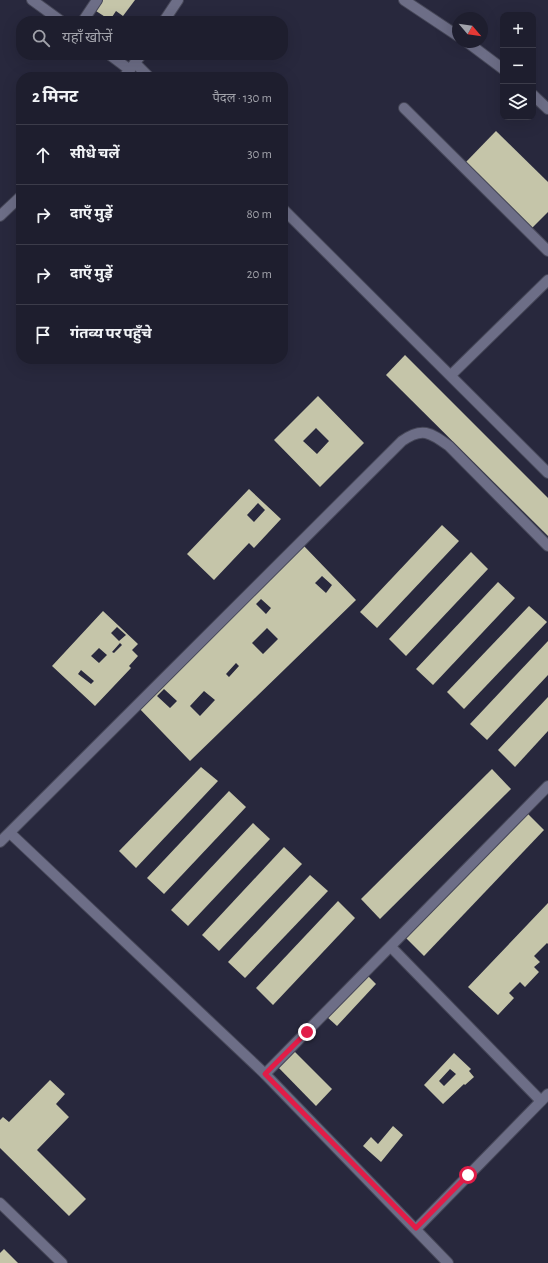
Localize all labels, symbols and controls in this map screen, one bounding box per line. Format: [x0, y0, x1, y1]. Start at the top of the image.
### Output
north arrow [452, 12, 488, 48]
map controls [500, 12, 536, 120]
button: + [500, 12, 536, 48]
search box [16, 16, 288, 60]
icon: search [30, 27, 52, 49]
text: यहाँ खोजें [62, 30, 112, 45]
button: − [500, 48, 536, 84]
button: layers [500, 84, 536, 120]
text: 2 मिनट [32, 88, 78, 105]
text: पैदल · 130 m [212, 92, 272, 105]
icon: ahead [32, 144, 54, 166]
text: सीधे चलें [70, 146, 120, 161]
text: 30 m [247, 148, 272, 161]
icon: right [32, 204, 54, 226]
text: दाएँ मुड़ें [70, 206, 113, 221]
text: 80 m [246, 208, 272, 221]
icon: right [32, 264, 54, 286]
text: दाएँ मुड़ें [70, 266, 113, 281]
text: 20 m [247, 268, 272, 281]
icon: arrive [32, 324, 54, 346]
text: गंतव्य पर पहुँचे [70, 326, 152, 341]
route end [298, 1023, 316, 1041]
route start [459, 1166, 477, 1184]

